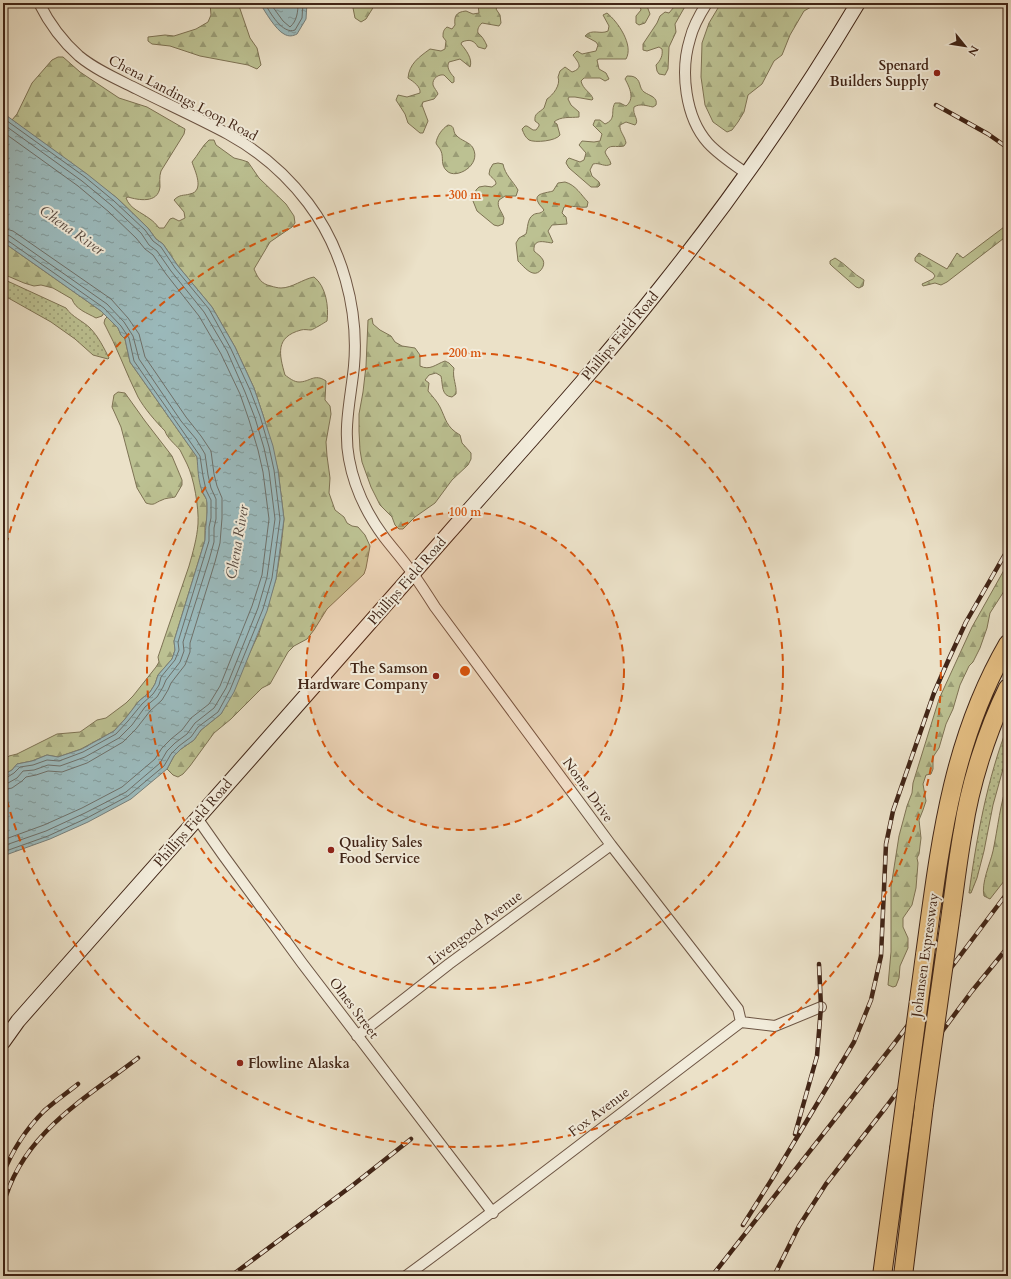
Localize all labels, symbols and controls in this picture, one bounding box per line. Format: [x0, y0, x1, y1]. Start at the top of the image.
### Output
north arrow [945, 26, 985, 66]
text: N [964, 43, 982, 59]
street label: Chena Landings Loop Road [105, 51, 261, 146]
place label: Spenard Builders Supply [830, 56, 929, 91]
marker: Spenard Builders Supply [932, 68, 942, 78]
text: 300 m [449, 187, 482, 203]
water label: Chena River [36, 200, 109, 260]
street label: Phillips Field Road [577, 287, 663, 384]
text: 200 m [449, 345, 482, 361]
water label: Chena River [221, 502, 254, 581]
text: 100 m [449, 504, 482, 520]
street label: Phillips Field Road [364, 533, 451, 629]
place label: The Samson Hardware Company [297, 659, 428, 694]
centre of rings [458, 664, 472, 678]
marker: The Samson Hardware Company [431, 671, 441, 681]
street label: Nome Drive [558, 754, 618, 826]
street label: Phillips Field Road [150, 775, 237, 871]
place label: Quality Sales Food Service [339, 833, 422, 868]
marker: Quality Sales Food Service [326, 845, 336, 855]
street label: Livengood Avenue [424, 886, 526, 970]
street label: Johansen Expressway [907, 891, 943, 1020]
street label: Olnes Street [325, 973, 384, 1043]
place label: Flowline Alaska [248, 1054, 350, 1073]
marker: Flowline Alaska [235, 1058, 245, 1068]
street label: Fox Avenue [565, 1083, 633, 1141]

